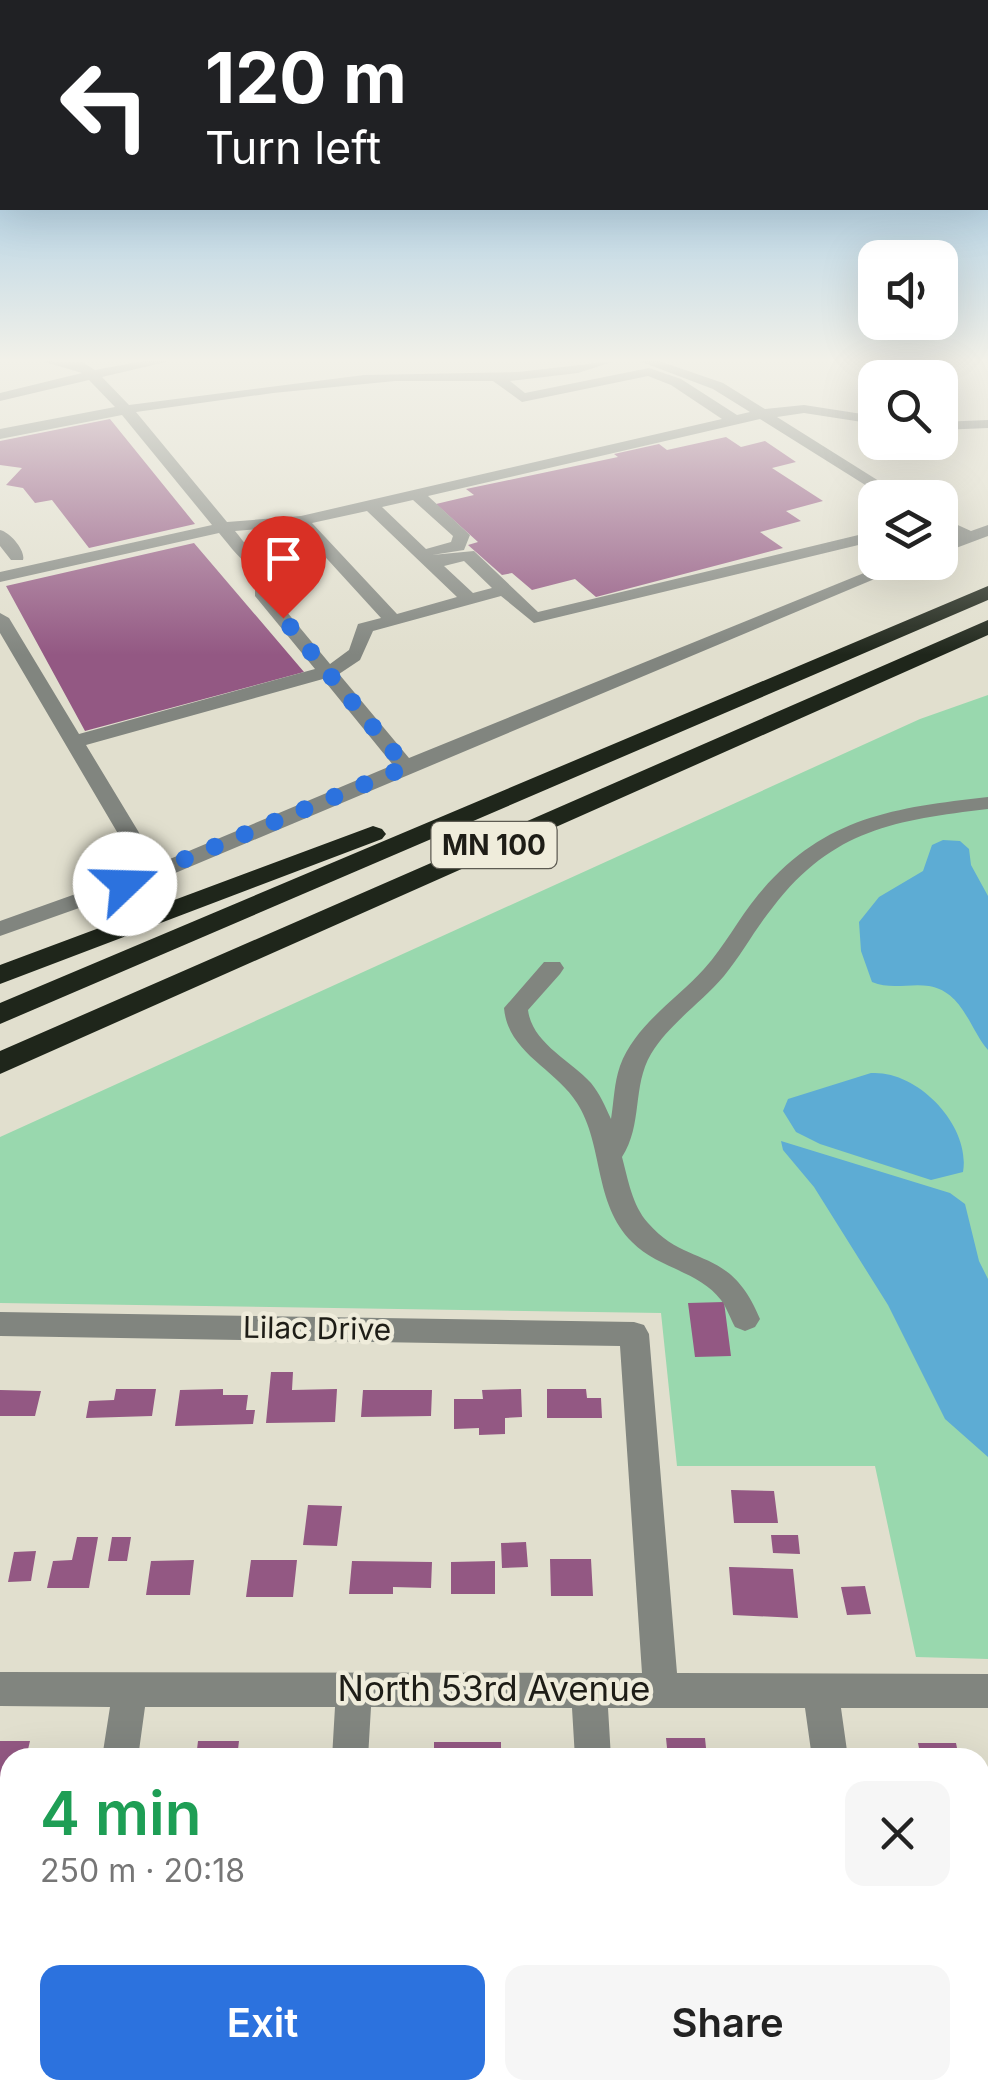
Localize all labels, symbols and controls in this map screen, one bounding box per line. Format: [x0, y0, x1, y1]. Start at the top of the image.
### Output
text: 120 m [205, 35, 407, 120]
icon: left [40, 40, 170, 170]
text: Turn left [205, 120, 381, 175]
map controls [858, 240, 958, 580]
button: sound [858, 240, 958, 340]
button: search [858, 360, 958, 460]
button: layers [858, 480, 958, 580]
pin [241, 516, 326, 619]
icon: arrive [256, 531, 311, 586]
road number: MN 100 [432, 822, 556, 868]
position arrow [73, 832, 177, 936]
street label: Lilac Drive [243, 1309, 391, 1347]
street label: North 53rd Avenue [338, 1667, 650, 1709]
text: 4 min [40, 1777, 202, 1849]
button: close [845, 1781, 950, 1886]
text: 250 m · 20:18 [40, 1851, 245, 1890]
button: Exit [40, 1965, 485, 2080]
button: Share [505, 1965, 950, 2080]

